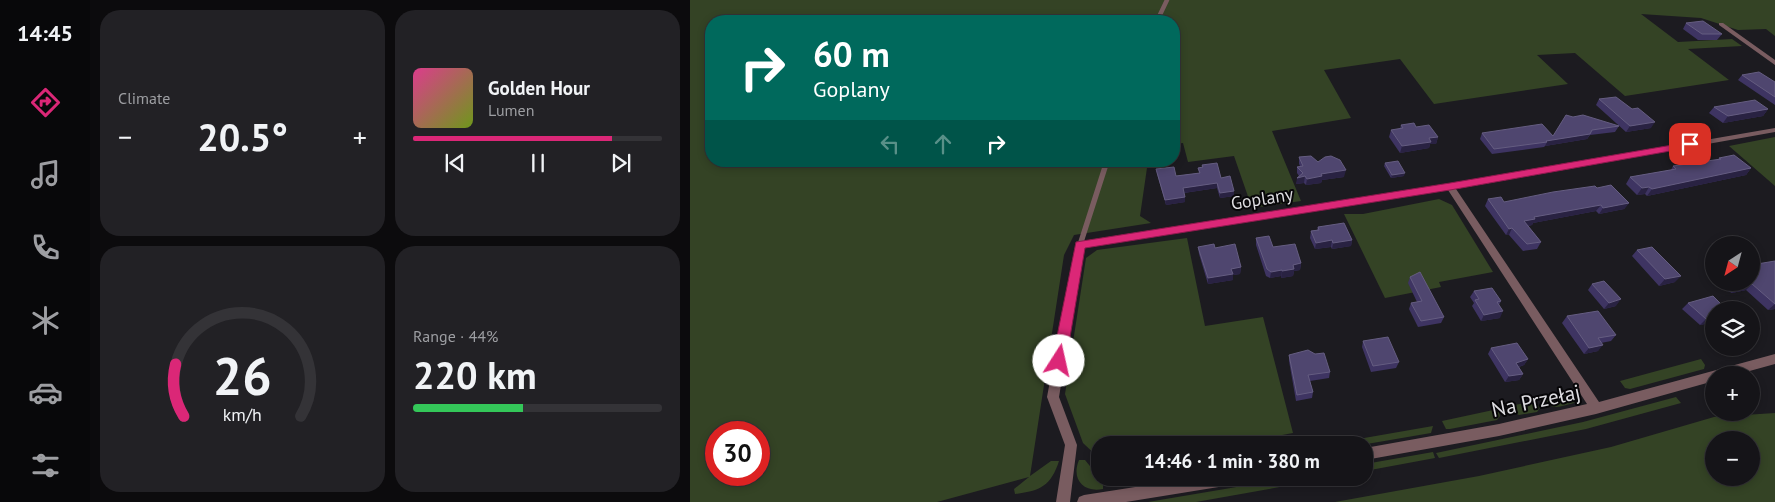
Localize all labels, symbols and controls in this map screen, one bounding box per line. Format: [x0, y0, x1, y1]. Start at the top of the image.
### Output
text: 14:45 [17, 19, 73, 47]
text: 60 m [813, 31, 890, 77]
icon: right [730, 35, 795, 100]
text: Goplany [813, 75, 890, 103]
text: Golden Hour [488, 76, 590, 100]
icon: directions [28, 85, 63, 120]
text: Climate [118, 88, 170, 108]
text: Lumen [488, 100, 534, 120]
text: 20.5° [197, 112, 288, 161]
text: − [118, 118, 132, 155]
text: + [353, 118, 367, 155]
pin [1669, 123, 1711, 165]
icon: left [876, 130, 904, 158]
icon: ahead [929, 130, 957, 158]
icon: right [982, 130, 1010, 158]
icon: arrive [1676, 130, 1704, 158]
icon: previous [441, 149, 469, 177]
icon: pause [524, 149, 552, 177]
icon: next [607, 149, 635, 177]
icon: music [28, 157, 63, 192]
street label: Goplany [1229, 182, 1295, 215]
icon: phone [28, 230, 63, 265]
north arrow [1705, 236, 1760, 291]
map controls [1705, 236, 1760, 486]
button: layers [1705, 301, 1760, 356]
icon: climate [28, 303, 63, 338]
text: Range · 44% [413, 326, 498, 346]
position arrow [1032, 334, 1084, 386]
text: 26 [213, 342, 272, 409]
text: 220 km [413, 350, 537, 399]
button: + [1705, 366, 1760, 421]
icon: car [28, 375, 63, 410]
street label: Na Przełaj [1489, 378, 1583, 423]
text: km/h [223, 403, 262, 426]
speed limit sign: 30 [705, 421, 770, 486]
button: − [1705, 431, 1760, 486]
icon: filters [28, 448, 63, 483]
text: 14:46 · 1 min · 380 m [1144, 449, 1320, 473]

